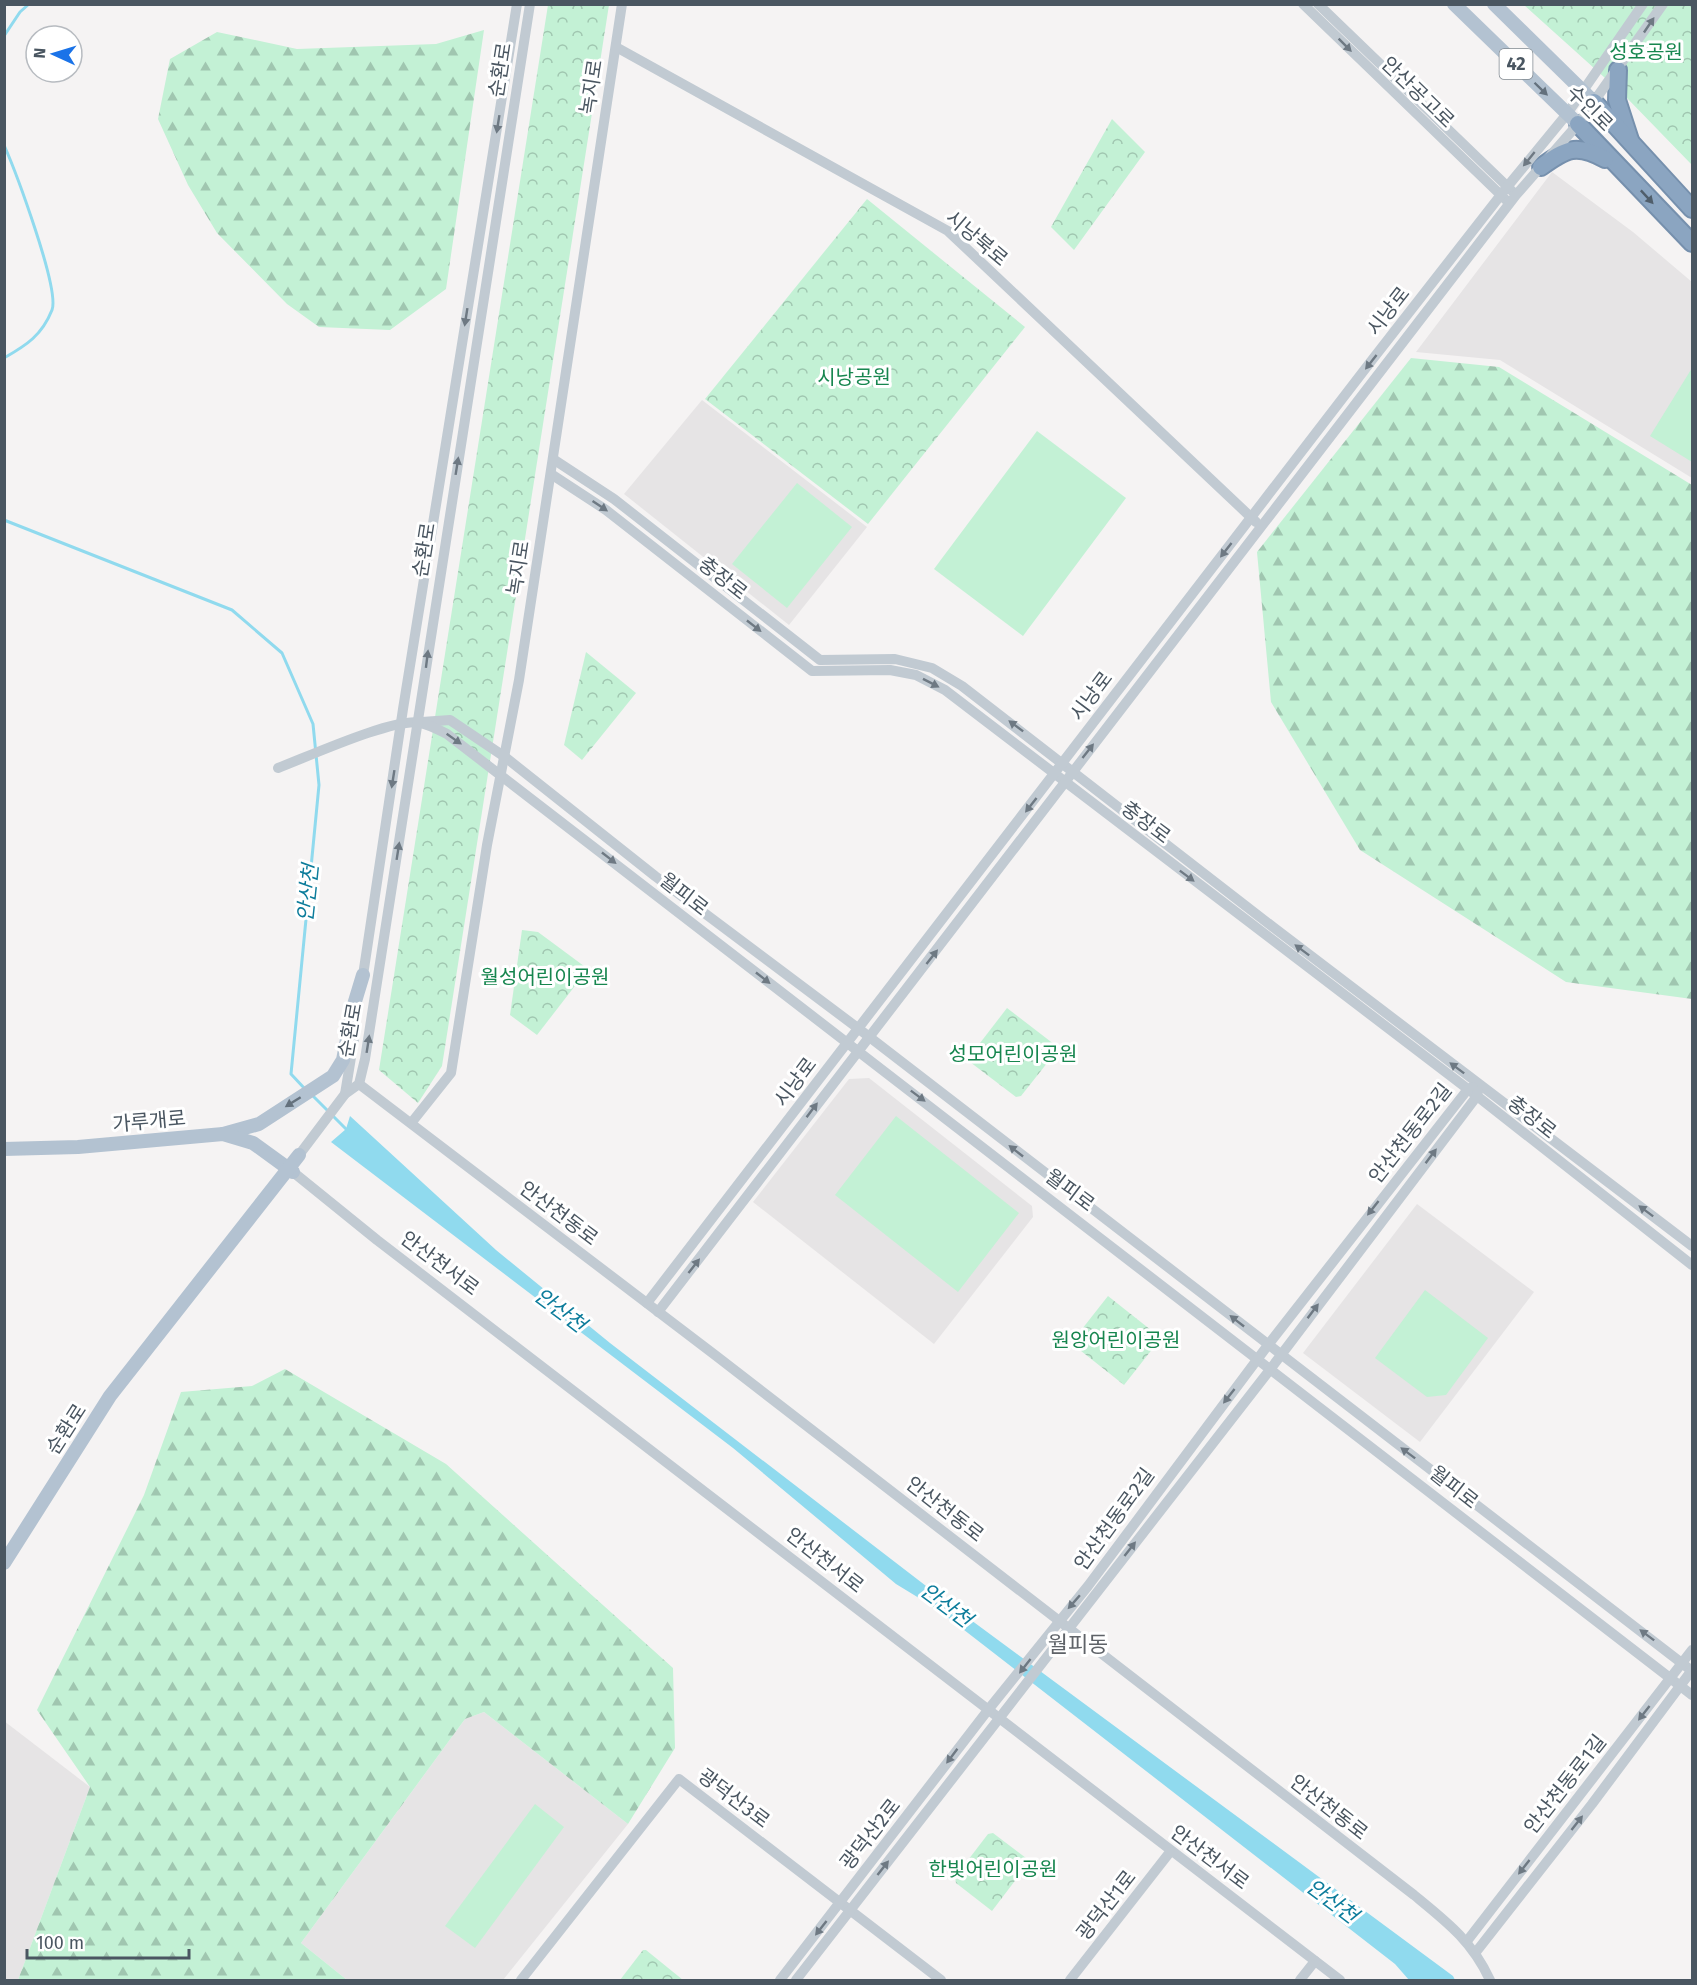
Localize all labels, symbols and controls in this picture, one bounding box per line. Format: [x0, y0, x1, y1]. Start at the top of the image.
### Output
one-way arrow [1643, 17, 1654, 33]
north arrow [24, 24, 84, 84]
one-way arrow [1338, 38, 1352, 52]
park label: 성호공원 [1609, 40, 1683, 64]
street label: 순환로 [484, 41, 516, 99]
text: N [30, 47, 49, 59]
road number: 42 [1500, 49, 1532, 79]
street label: 안산공고로 [1377, 51, 1459, 133]
street label: 녹지로 [575, 58, 607, 116]
street label: 수인로 [1562, 80, 1618, 136]
one-way arrow [1534, 82, 1549, 96]
one-way arrow [493, 115, 502, 134]
one-way arrow [1523, 151, 1536, 167]
one-way arrow [1639, 190, 1653, 204]
street label: 시낭북로 [941, 205, 1013, 271]
street label: 시낭로 [1362, 282, 1414, 340]
one-way arrow [462, 308, 471, 327]
one-way arrow [1365, 355, 1377, 370]
park label: 시낭공원 [817, 365, 891, 389]
one-way arrow [453, 456, 462, 475]
one-way arrow [592, 500, 608, 511]
street label: 순환로 [408, 521, 440, 579]
street label: 녹지로 [502, 539, 534, 597]
one-way arrow [1221, 543, 1233, 558]
street label: 충장로 [694, 552, 752, 604]
one-way arrow [746, 619, 762, 632]
one-way arrow [423, 649, 432, 668]
street label: 시낭로 [1065, 667, 1117, 725]
one-way arrow [923, 678, 940, 688]
one-way arrow [1008, 721, 1023, 733]
one-way arrow [446, 733, 462, 745]
one-way arrow [1082, 744, 1094, 759]
one-way arrow [388, 770, 397, 789]
street label: 충장로 [1117, 796, 1175, 848]
one-way arrow [1025, 797, 1037, 812]
one-way arrow [393, 842, 402, 861]
one-way arrow [601, 852, 617, 865]
water label: 안산천 [292, 860, 324, 923]
street label: 월피로 [655, 868, 713, 920]
one-way arrow [1180, 869, 1195, 881]
one-way arrow [1294, 943, 1310, 956]
one-way arrow [925, 949, 937, 964]
park label: 월성어린이공원 [481, 965, 609, 989]
one-way arrow [755, 971, 771, 984]
street label: 순환로 [333, 1001, 367, 1059]
one-way arrow [363, 1034, 372, 1053]
park label: 성모어린이공원 [949, 1042, 1077, 1066]
street label: 시낭로 [769, 1053, 821, 1111]
one-way arrow [1449, 1063, 1464, 1075]
street label: 안산천동로2길 [1364, 1078, 1456, 1188]
one-way arrow [910, 1090, 925, 1102]
street label: 충장로 [1503, 1091, 1561, 1143]
one-way arrow [285, 1097, 301, 1108]
one-way arrow [806, 1103, 818, 1118]
street label: 가루개로 [111, 1106, 187, 1136]
one-way arrow [1008, 1144, 1024, 1157]
one-way arrow [1425, 1148, 1437, 1164]
street label: 월피로 [1041, 1164, 1099, 1216]
street label: 안산천동로 [515, 1176, 603, 1250]
one-way arrow [1367, 1200, 1380, 1216]
one-way arrow [1638, 1205, 1654, 1217]
street label: 안산천서로 [396, 1226, 484, 1300]
one-way arrow [688, 1258, 700, 1273]
water label: 안산천 [529, 1282, 593, 1339]
one-way arrow [1306, 1304, 1318, 1319]
one-way arrow [1229, 1315, 1245, 1328]
park label: 원앙어린이공원 [1052, 1328, 1180, 1352]
one-way arrow [1223, 1388, 1235, 1404]
street label: 순환로 [41, 1399, 91, 1459]
one-way arrow [1401, 1447, 1416, 1459]
street label: 월피로 [1425, 1461, 1483, 1513]
street label: 안산천동로2길 [1069, 1463, 1159, 1575]
street label: 안산천동로 [901, 1471, 989, 1547]
street label: 안산천서로 [781, 1522, 869, 1598]
one-way arrow [1124, 1541, 1136, 1557]
water label: 안산천 [915, 1577, 979, 1634]
one-way arrow [1068, 1594, 1081, 1609]
one-way arrow [1639, 1629, 1655, 1641]
district label: 월피동 [1048, 1631, 1108, 1658]
one-way arrow [1019, 1658, 1031, 1673]
one-way arrow [1638, 1705, 1651, 1721]
street label: 안산천동로1길 [1519, 1730, 1611, 1838]
one-way arrow [947, 1749, 959, 1764]
street label: 광덕산3로 [693, 1763, 775, 1833]
street label: 안산천동로 [1285, 1769, 1373, 1845]
street label: 광덕산2로 [835, 1794, 905, 1874]
one-way arrow [1571, 1816, 1583, 1831]
street label: 안산천서로 [1166, 1820, 1254, 1894]
park label: 한빛어린이공원 [929, 1857, 1057, 1881]
one-way arrow [1518, 1859, 1530, 1874]
one-way arrow [877, 1860, 890, 1876]
street label: 광덕산1로 [1071, 1865, 1141, 1945]
water label: 안산천 [1301, 1873, 1365, 1930]
one-way arrow [814, 1920, 827, 1936]
scale bar [27, 1922, 189, 1960]
text: 100 m [36, 1932, 84, 1954]

